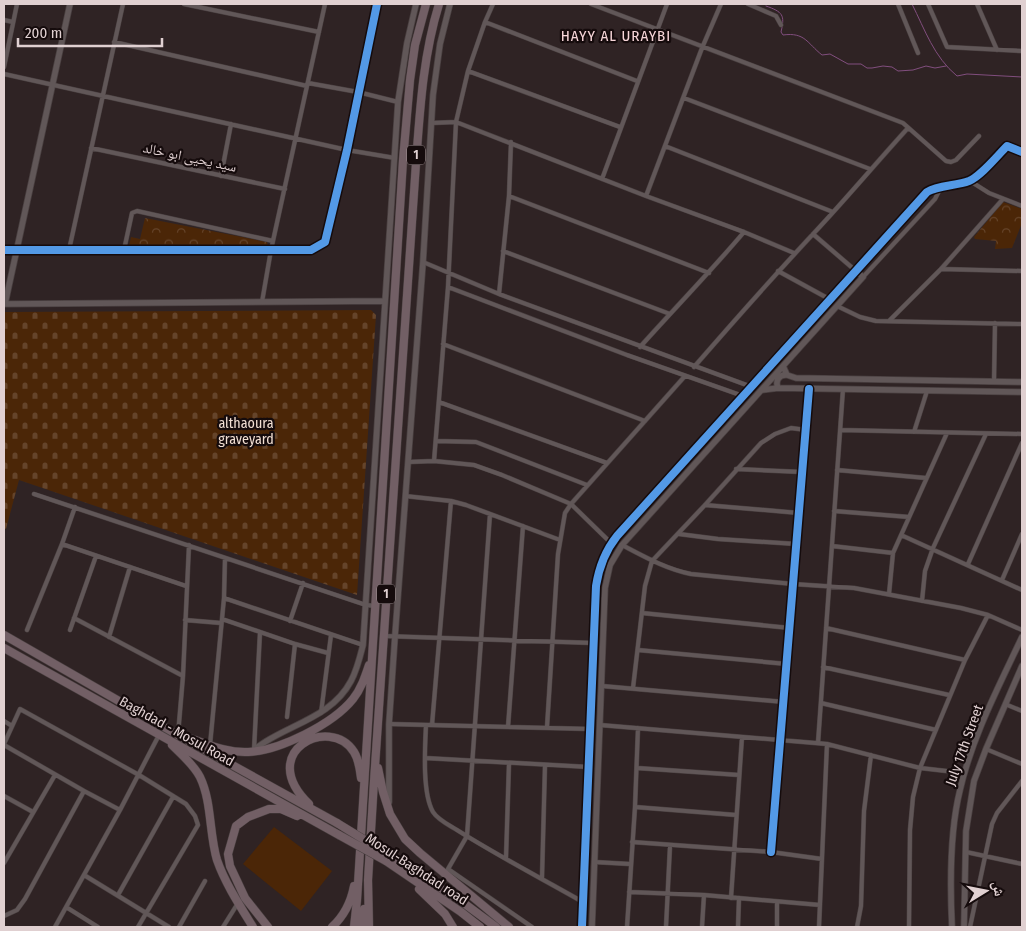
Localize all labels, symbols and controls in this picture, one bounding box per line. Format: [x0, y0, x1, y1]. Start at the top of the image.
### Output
scale bar [18, 15, 161, 47]
text: 200 m [25, 24, 62, 42]
district label: HAYY AL URAYBI [561, 27, 671, 45]
street label: سيد يحيى ابو خالد [142, 139, 238, 176]
road number: 1 [407, 146, 425, 164]
park label: althaoura graveyard [218, 415, 274, 448]
road number: 1 [377, 584, 395, 604]
street label: Baghdad - Mosul Road [116, 693, 237, 770]
street label: July 17th Street [942, 702, 987, 788]
street label: Mosul-Baghdad road [362, 830, 471, 909]
north arrow [961, 866, 1011, 916]
text: ش [989, 880, 1008, 898]

